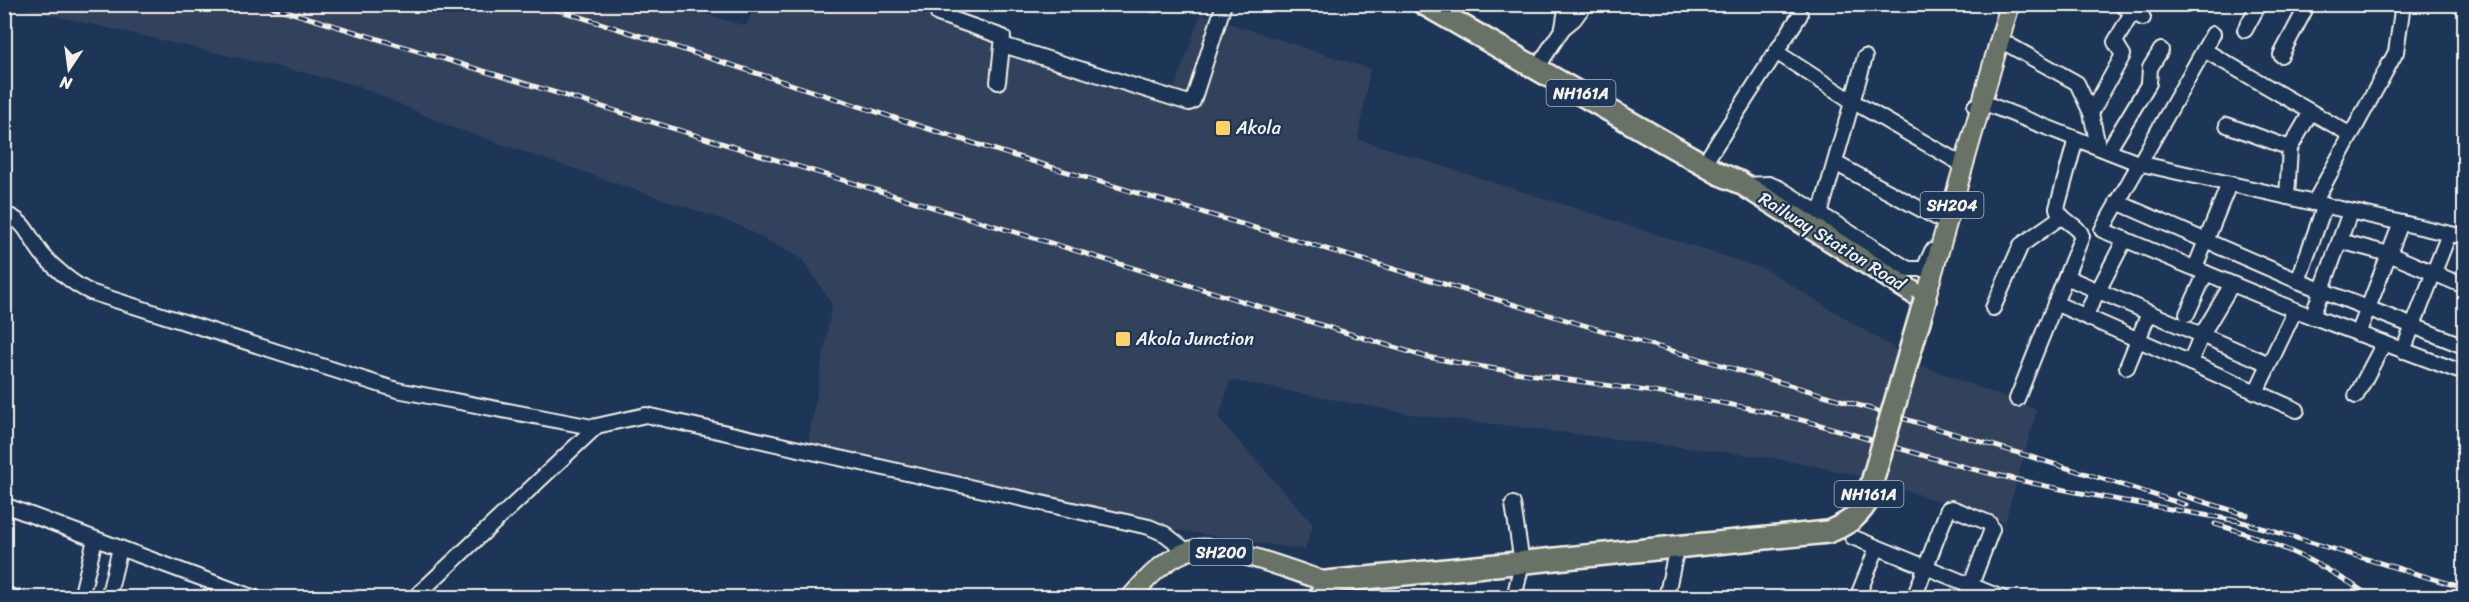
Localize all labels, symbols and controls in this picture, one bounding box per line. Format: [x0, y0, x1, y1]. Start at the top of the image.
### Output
north arrow [39, 39, 99, 99]
text: N [56, 68, 75, 99]
road number: NH161A [1546, 80, 1616, 106]
place label: Akola [1235, 112, 1282, 144]
marker: Akola [1214, 119, 1232, 137]
street label: Railway Station Road [1752, 183, 1913, 300]
road number: SH204 [1920, 192, 1984, 218]
place label: Akola Junction [1135, 323, 1254, 355]
marker: Akola Junction [1114, 330, 1132, 348]
road number: NH161A [1834, 481, 1904, 507]
road number: SH200 [1190, 539, 1252, 565]

